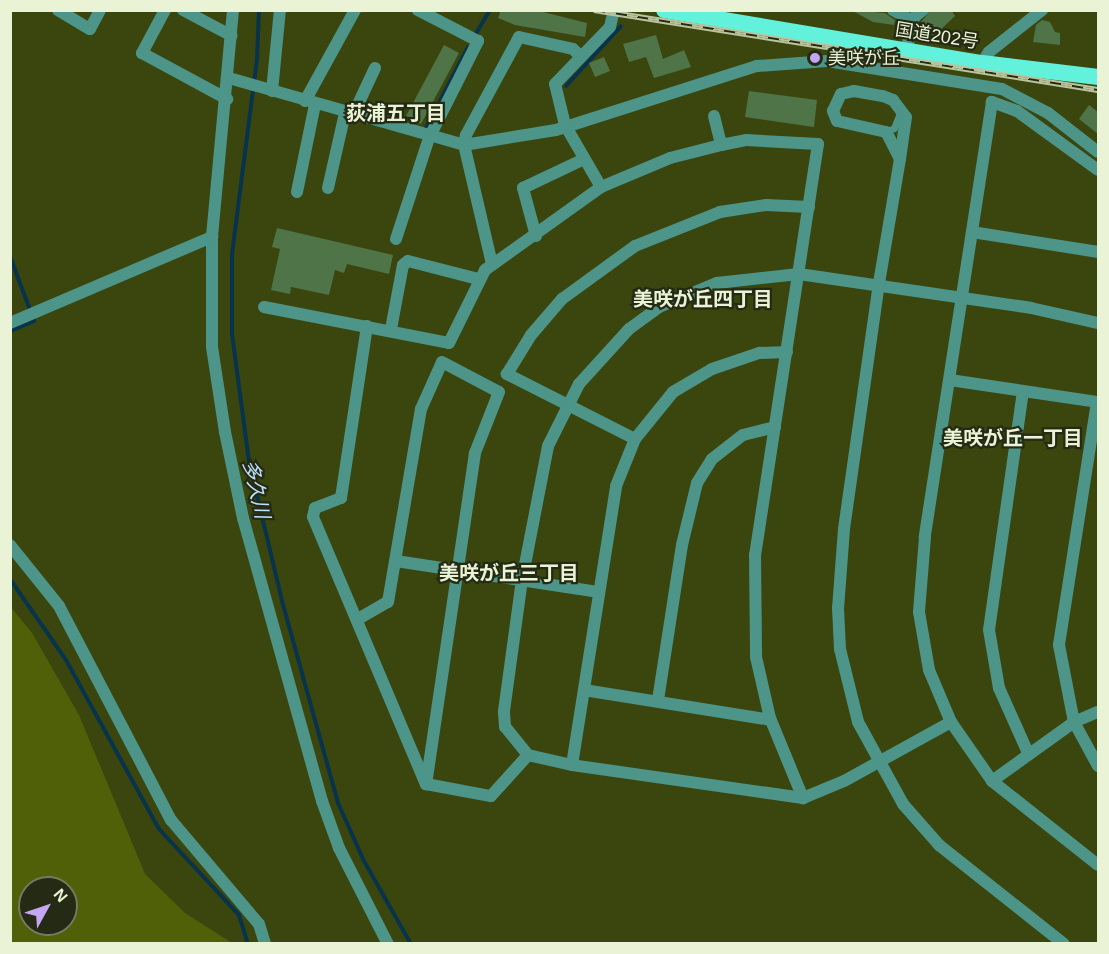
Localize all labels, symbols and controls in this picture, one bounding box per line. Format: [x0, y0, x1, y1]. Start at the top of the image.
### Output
street label: 国道202号 [894, 19, 980, 53]
place label: 美咲が丘 [828, 47, 900, 69]
marker: 美咲が丘 [806, 49, 824, 67]
district label: 荻浦五丁目 [346, 101, 446, 125]
district label: 美咲が丘四丁目 [633, 287, 773, 311]
district label: 美咲が丘一丁目 [943, 426, 1083, 450]
water label: 多久川 [238, 457, 274, 521]
district label: 美咲が丘三丁目 [439, 561, 579, 585]
north arrow [18, 876, 78, 936]
text: N [50, 886, 71, 905]

